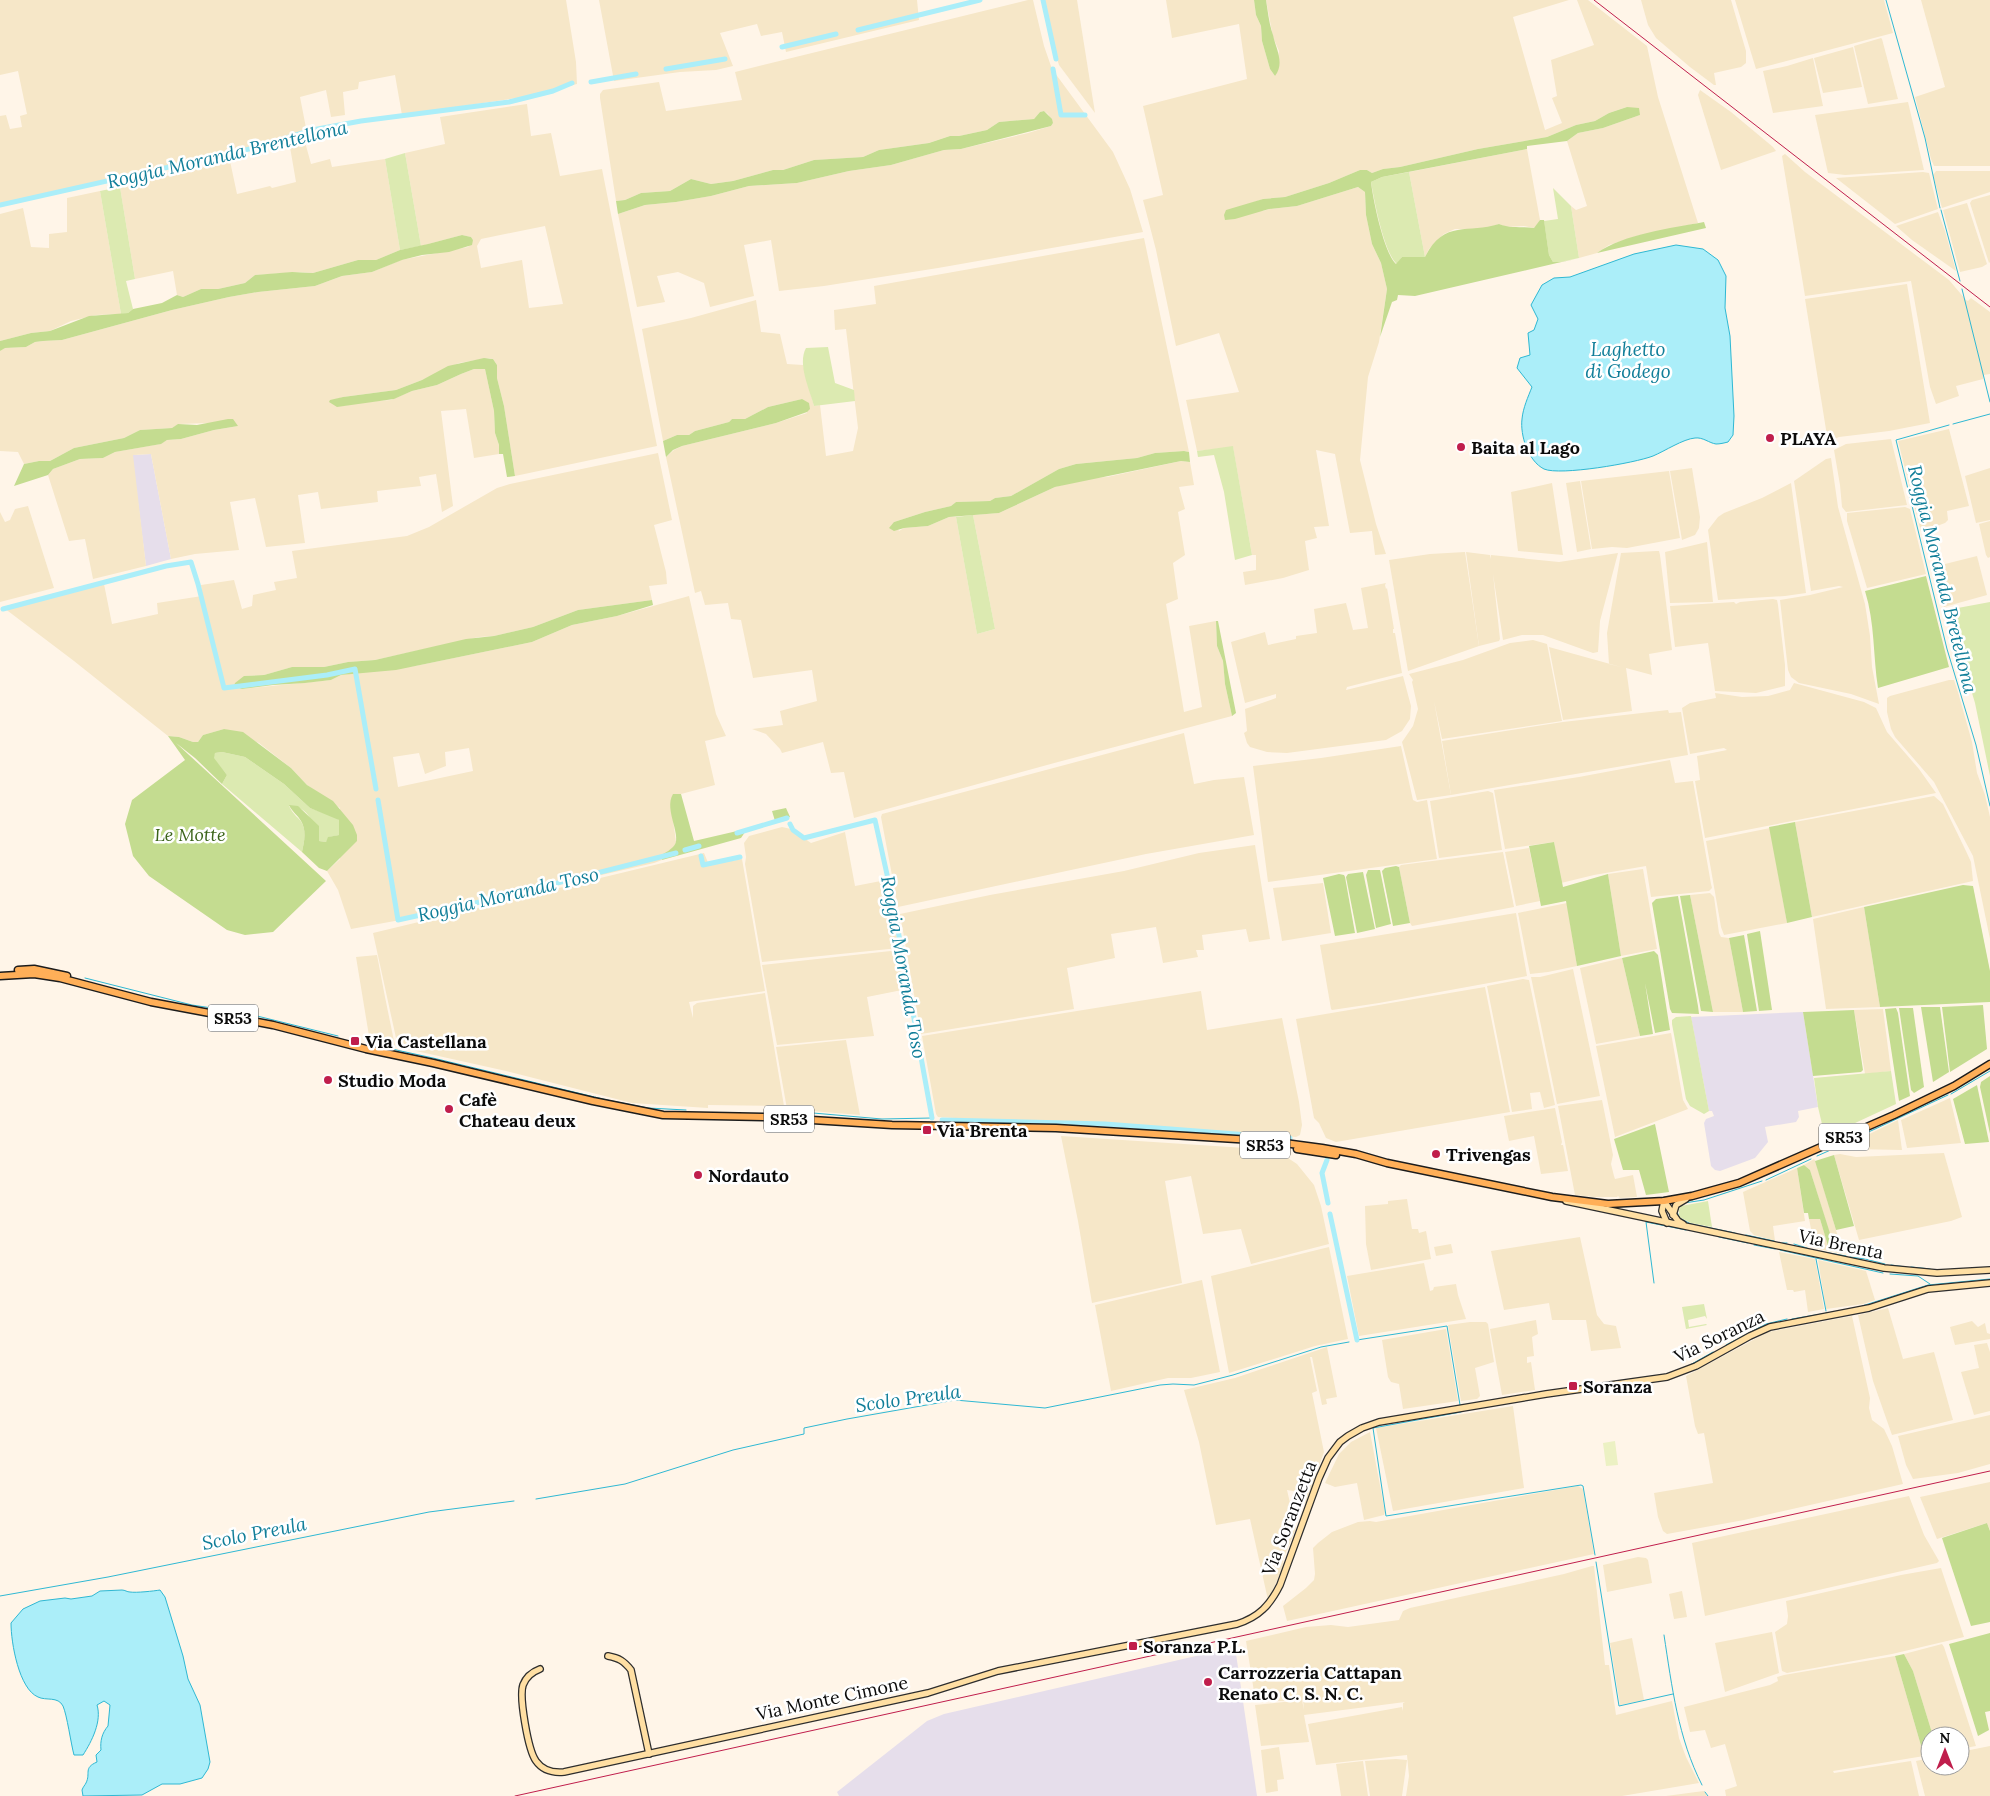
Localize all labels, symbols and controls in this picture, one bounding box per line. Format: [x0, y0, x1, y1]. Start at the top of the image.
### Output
water label: Roggia Moranda Brentellona [104, 115, 350, 193]
water label: Laghetto di Godego [1585, 337, 1671, 383]
place label: PLAYA [1780, 427, 1836, 450]
marker: PLAYA [1764, 432, 1776, 444]
place label: Baita al Lago [1471, 436, 1580, 459]
marker: Baita al Lago [1455, 441, 1467, 453]
water label: Roggia Moranda Bretellona [1903, 462, 1983, 696]
park label: Le Motte [154, 823, 226, 846]
water label: Roggia Moranda Toso [415, 861, 601, 927]
water label: Roggia Moranda Toso [876, 874, 932, 1060]
road number: SR53 [208, 1004, 258, 1032]
place label: Via Castellana [365, 1030, 487, 1053]
marker: Via Castellana [349, 1035, 361, 1047]
place label: Studio Moda [338, 1069, 447, 1092]
marker: Studio Moda [322, 1074, 334, 1086]
place label: Cafè Chateau deux [459, 1088, 576, 1132]
marker: Cafè Chateau deux [443, 1103, 455, 1115]
road number: SR53 [764, 1106, 814, 1132]
place label: Via Brenta [937, 1119, 1028, 1142]
marker: Via Brenta [921, 1124, 933, 1136]
road number: SR53 [1819, 1124, 1869, 1150]
road number: SR53 [1240, 1132, 1290, 1158]
place label: Trivengas [1446, 1143, 1531, 1166]
marker: Trivengas [1430, 1148, 1442, 1160]
place label: Nordauto [708, 1164, 789, 1187]
marker: Nordauto [692, 1169, 704, 1181]
street label: Via Brenta [1796, 1224, 1885, 1264]
street label: Via Soranza [1669, 1304, 1768, 1368]
place label: Soranza [1583, 1375, 1653, 1398]
water label: Scolo Preula [854, 1379, 963, 1417]
marker: Soranza [1567, 1380, 1579, 1392]
street label: Via Soranzetta [1256, 1457, 1321, 1580]
water label: Scolo Preula [200, 1511, 309, 1555]
place label: Soranza P.L. [1143, 1635, 1246, 1658]
marker: Soranza P.L. [1127, 1640, 1139, 1652]
place label: Carrozzeria Cattapan Renato C. S. N. C. [1218, 1661, 1402, 1705]
street label: Via Monte Cimone [753, 1671, 910, 1726]
marker: Carrozzeria Cattapan Renato C. S. N. C. [1202, 1676, 1214, 1688]
north arrow [1920, 1726, 1970, 1776]
text: N [1940, 1729, 1951, 1747]

